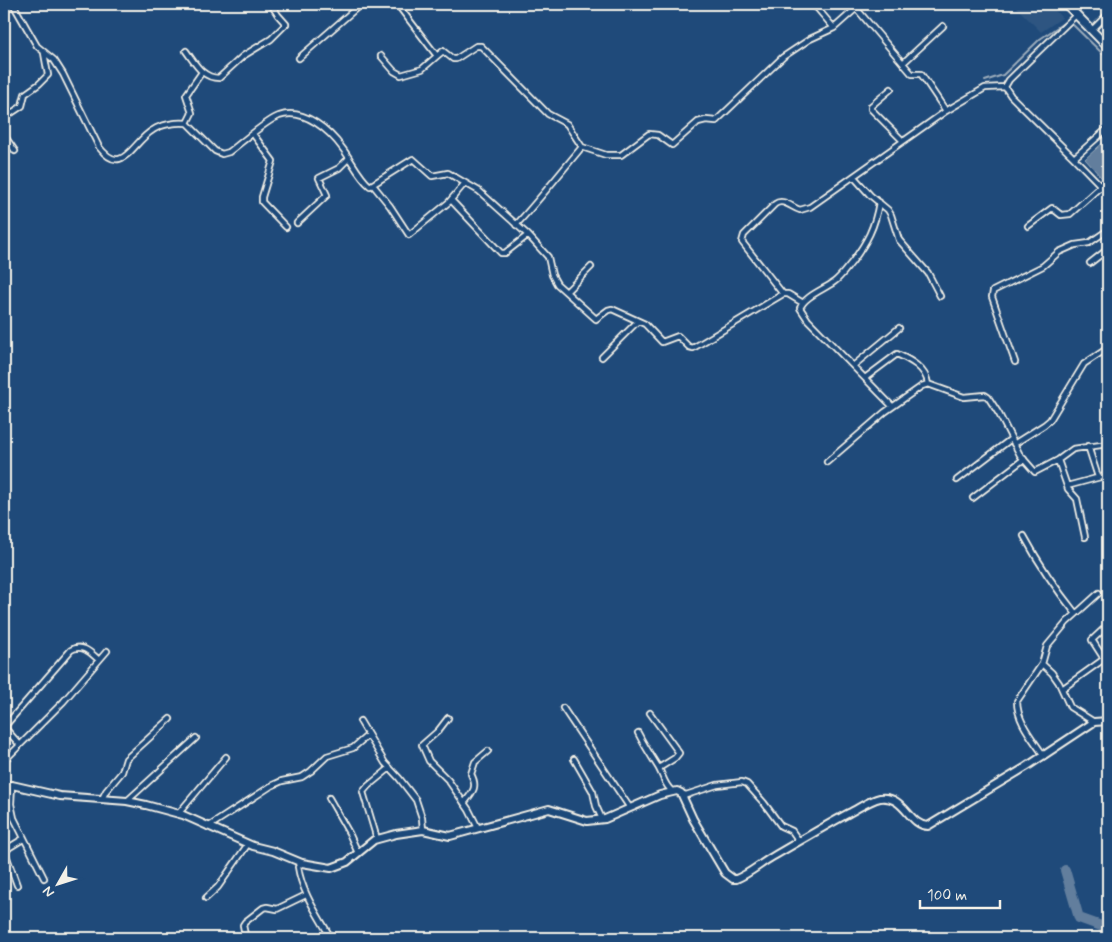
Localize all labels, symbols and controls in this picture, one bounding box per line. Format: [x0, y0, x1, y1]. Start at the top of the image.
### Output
north arrow [32, 860, 82, 910]
scale bar [920, 877, 1000, 909]
text: N [39, 882, 59, 901]
text: 100 m [927, 886, 967, 906]

